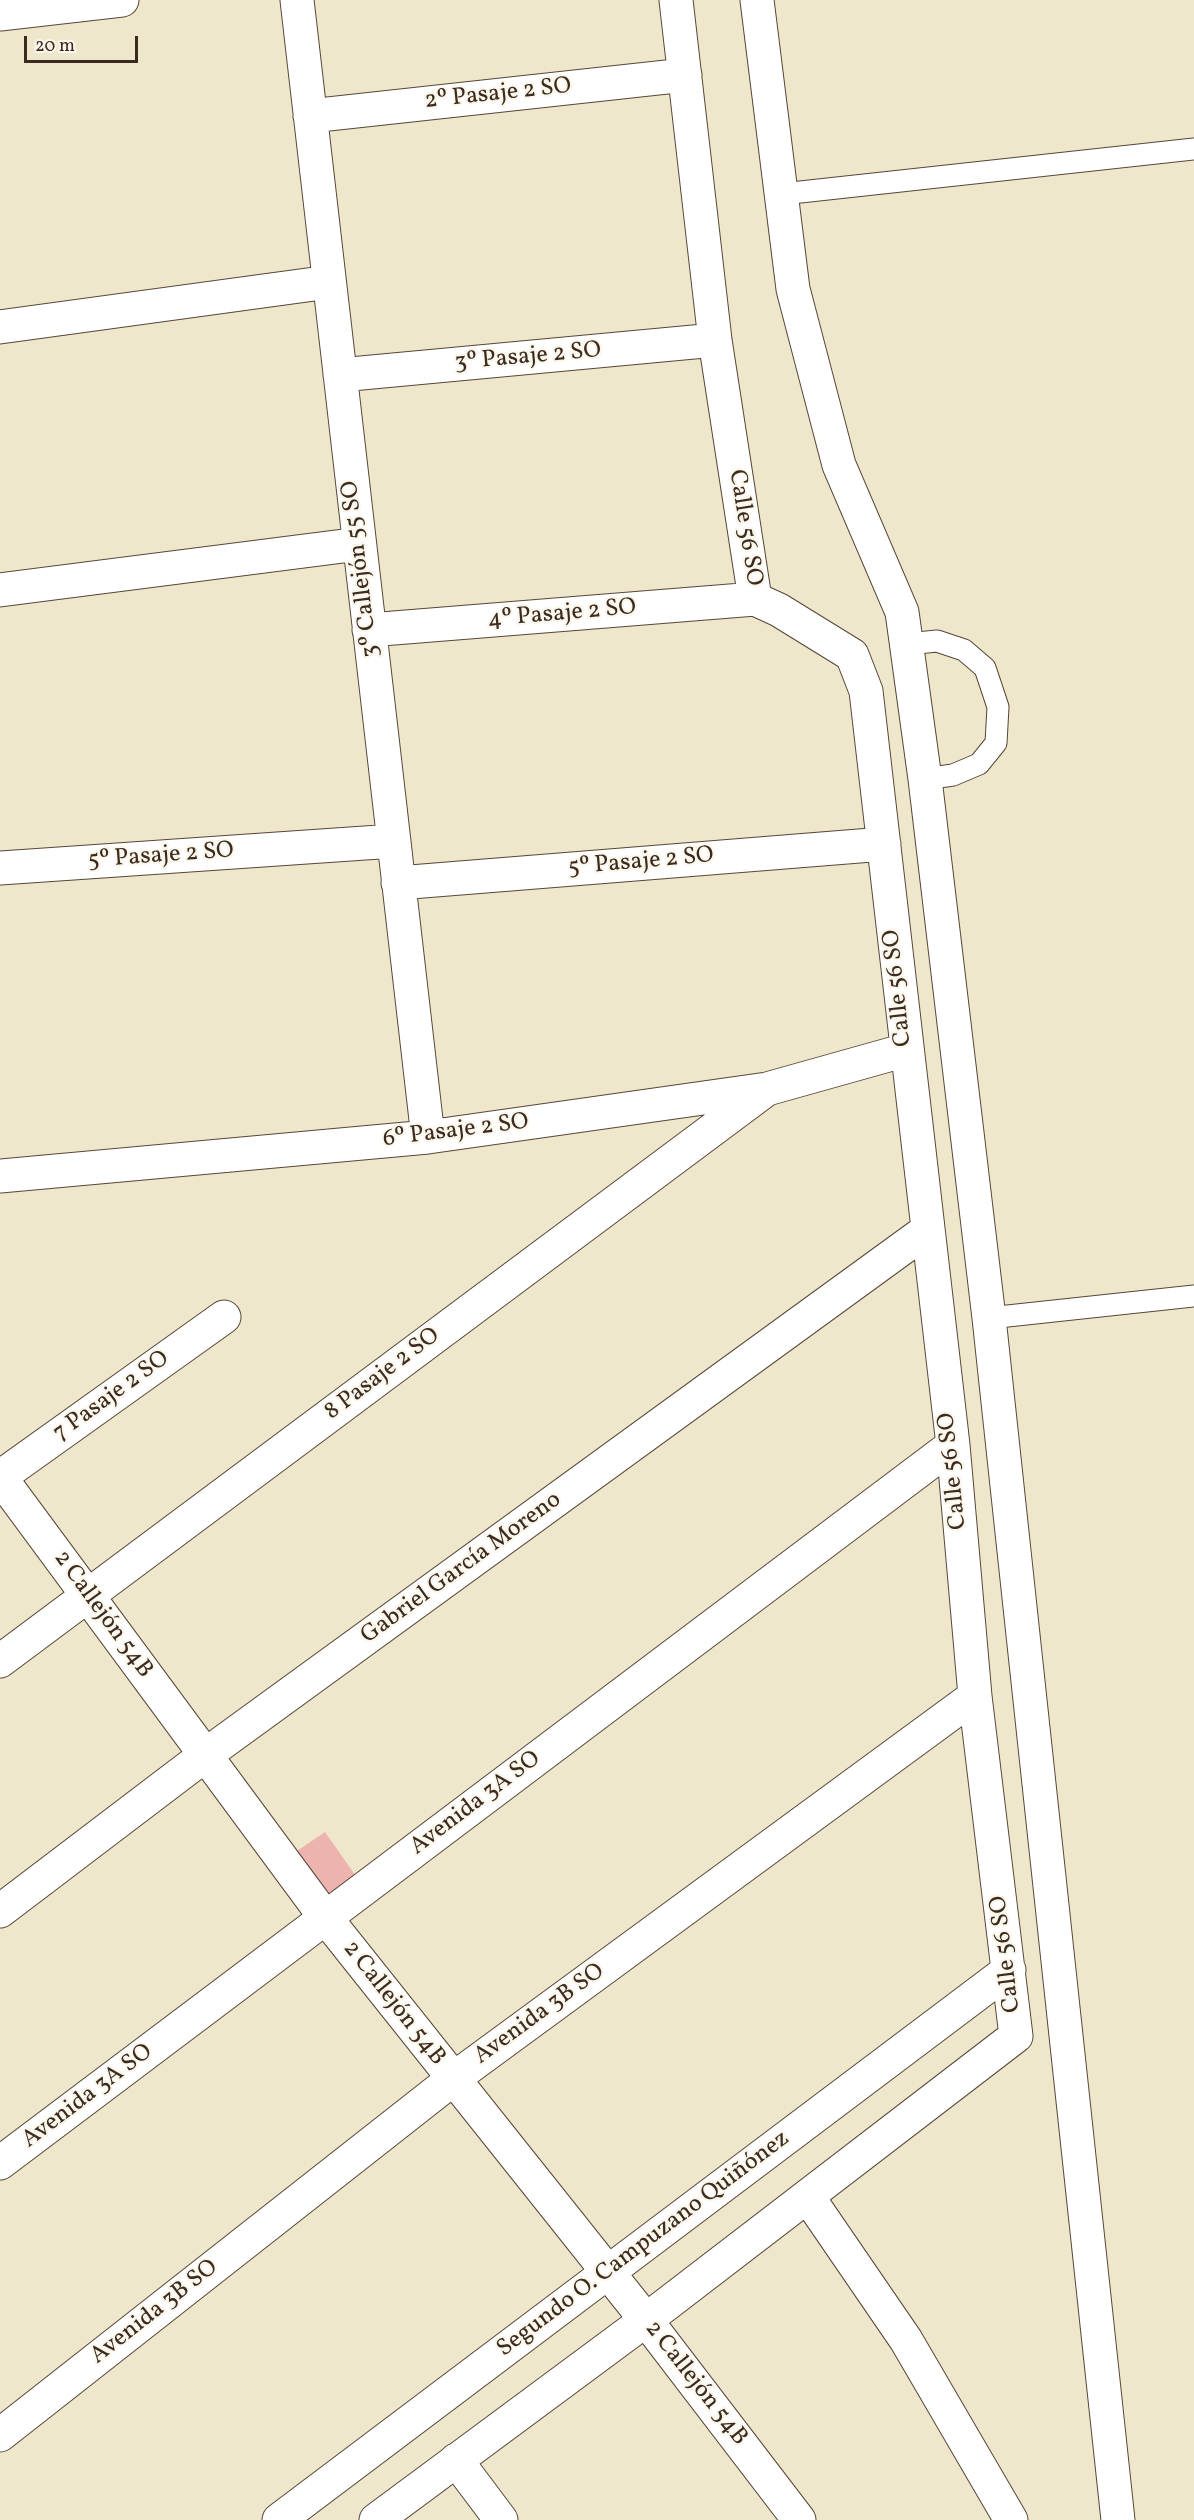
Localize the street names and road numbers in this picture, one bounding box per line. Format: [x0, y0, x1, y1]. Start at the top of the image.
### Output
street label: 2º Pasaje 2 SO [423, 73, 573, 117]
street label: 3º Pasaje 2 SO [454, 337, 602, 379]
street label: Calle 56 SO [721, 468, 767, 588]
street label: 3º Callejón 55 SO [337, 479, 387, 659]
street label: 4º Pasaje 2 SO [487, 594, 637, 636]
street label: 5º Pasaje 2 SO [87, 838, 235, 876]
street label: 5º Pasaje 2 SO [567, 842, 715, 884]
street label: Calle 56 SO [879, 928, 919, 1048]
street label: 6º Pasaje 2 SO [382, 1109, 530, 1155]
street label: 8 Pasaje 2 SO [320, 1322, 446, 1428]
street label: 7 Pasaje 2 SO [49, 1345, 175, 1449]
street label: Calle 56 SO [934, 1411, 974, 1531]
street label: Gabriel García Moreno [356, 1487, 568, 1651]
street label: 2 Callejón 54B [46, 1546, 158, 1684]
street label: Avenida 3A SO [405, 1746, 547, 1862]
street label: Calle 56 SO [986, 1894, 1028, 2014]
street label: 2 Callejón 54B [335, 1936, 451, 2072]
street label: Avenida 3B SO [469, 1958, 611, 2072]
street label: Avenida 3A SO [17, 2039, 159, 2155]
street label: Segundo O. Campuzano Quiñónez [492, 2126, 796, 2364]
street label: Avenida 3B SO [85, 2254, 225, 2372]
street label: 2 Callejón 54B [637, 2316, 753, 2452]

